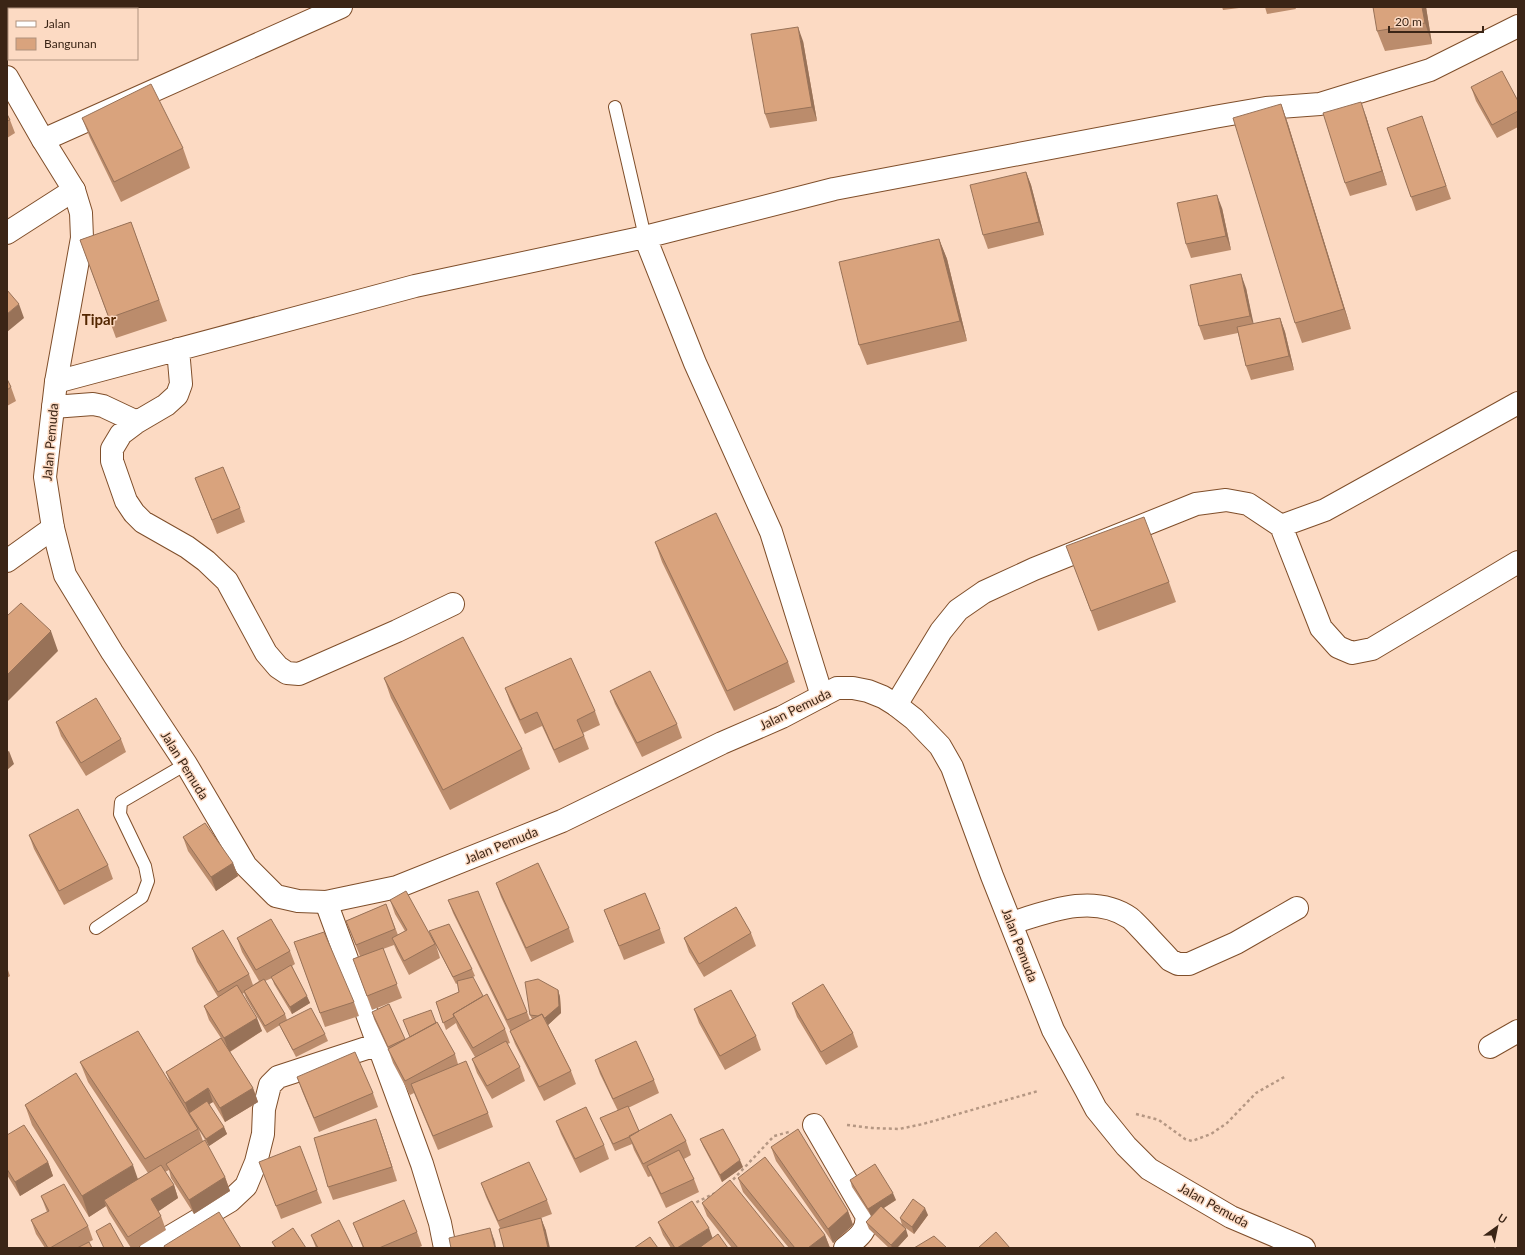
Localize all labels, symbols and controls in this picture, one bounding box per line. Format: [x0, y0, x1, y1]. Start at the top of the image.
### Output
legend [8, 8, 138, 60]
scale bar [1389, 8, 1483, 34]
text: 20 m [1395, 14, 1422, 29]
text: Jalan [44, 16, 70, 31]
text: Bangunan [44, 36, 97, 51]
district label: Tipar [82, 310, 117, 328]
street label: Jalan Pemuda [39, 403, 61, 481]
street label: Jalan Pemuda [757, 685, 833, 733]
street label: Jalan Pemuda [158, 728, 212, 802]
street label: Jalan Pemuda [462, 823, 540, 867]
street label: Jalan Pemuda [999, 906, 1041, 984]
street label: Jalan Pemuda [1176, 1179, 1252, 1231]
north arrow [1477, 1207, 1517, 1247]
text: U [1496, 1211, 1510, 1226]

